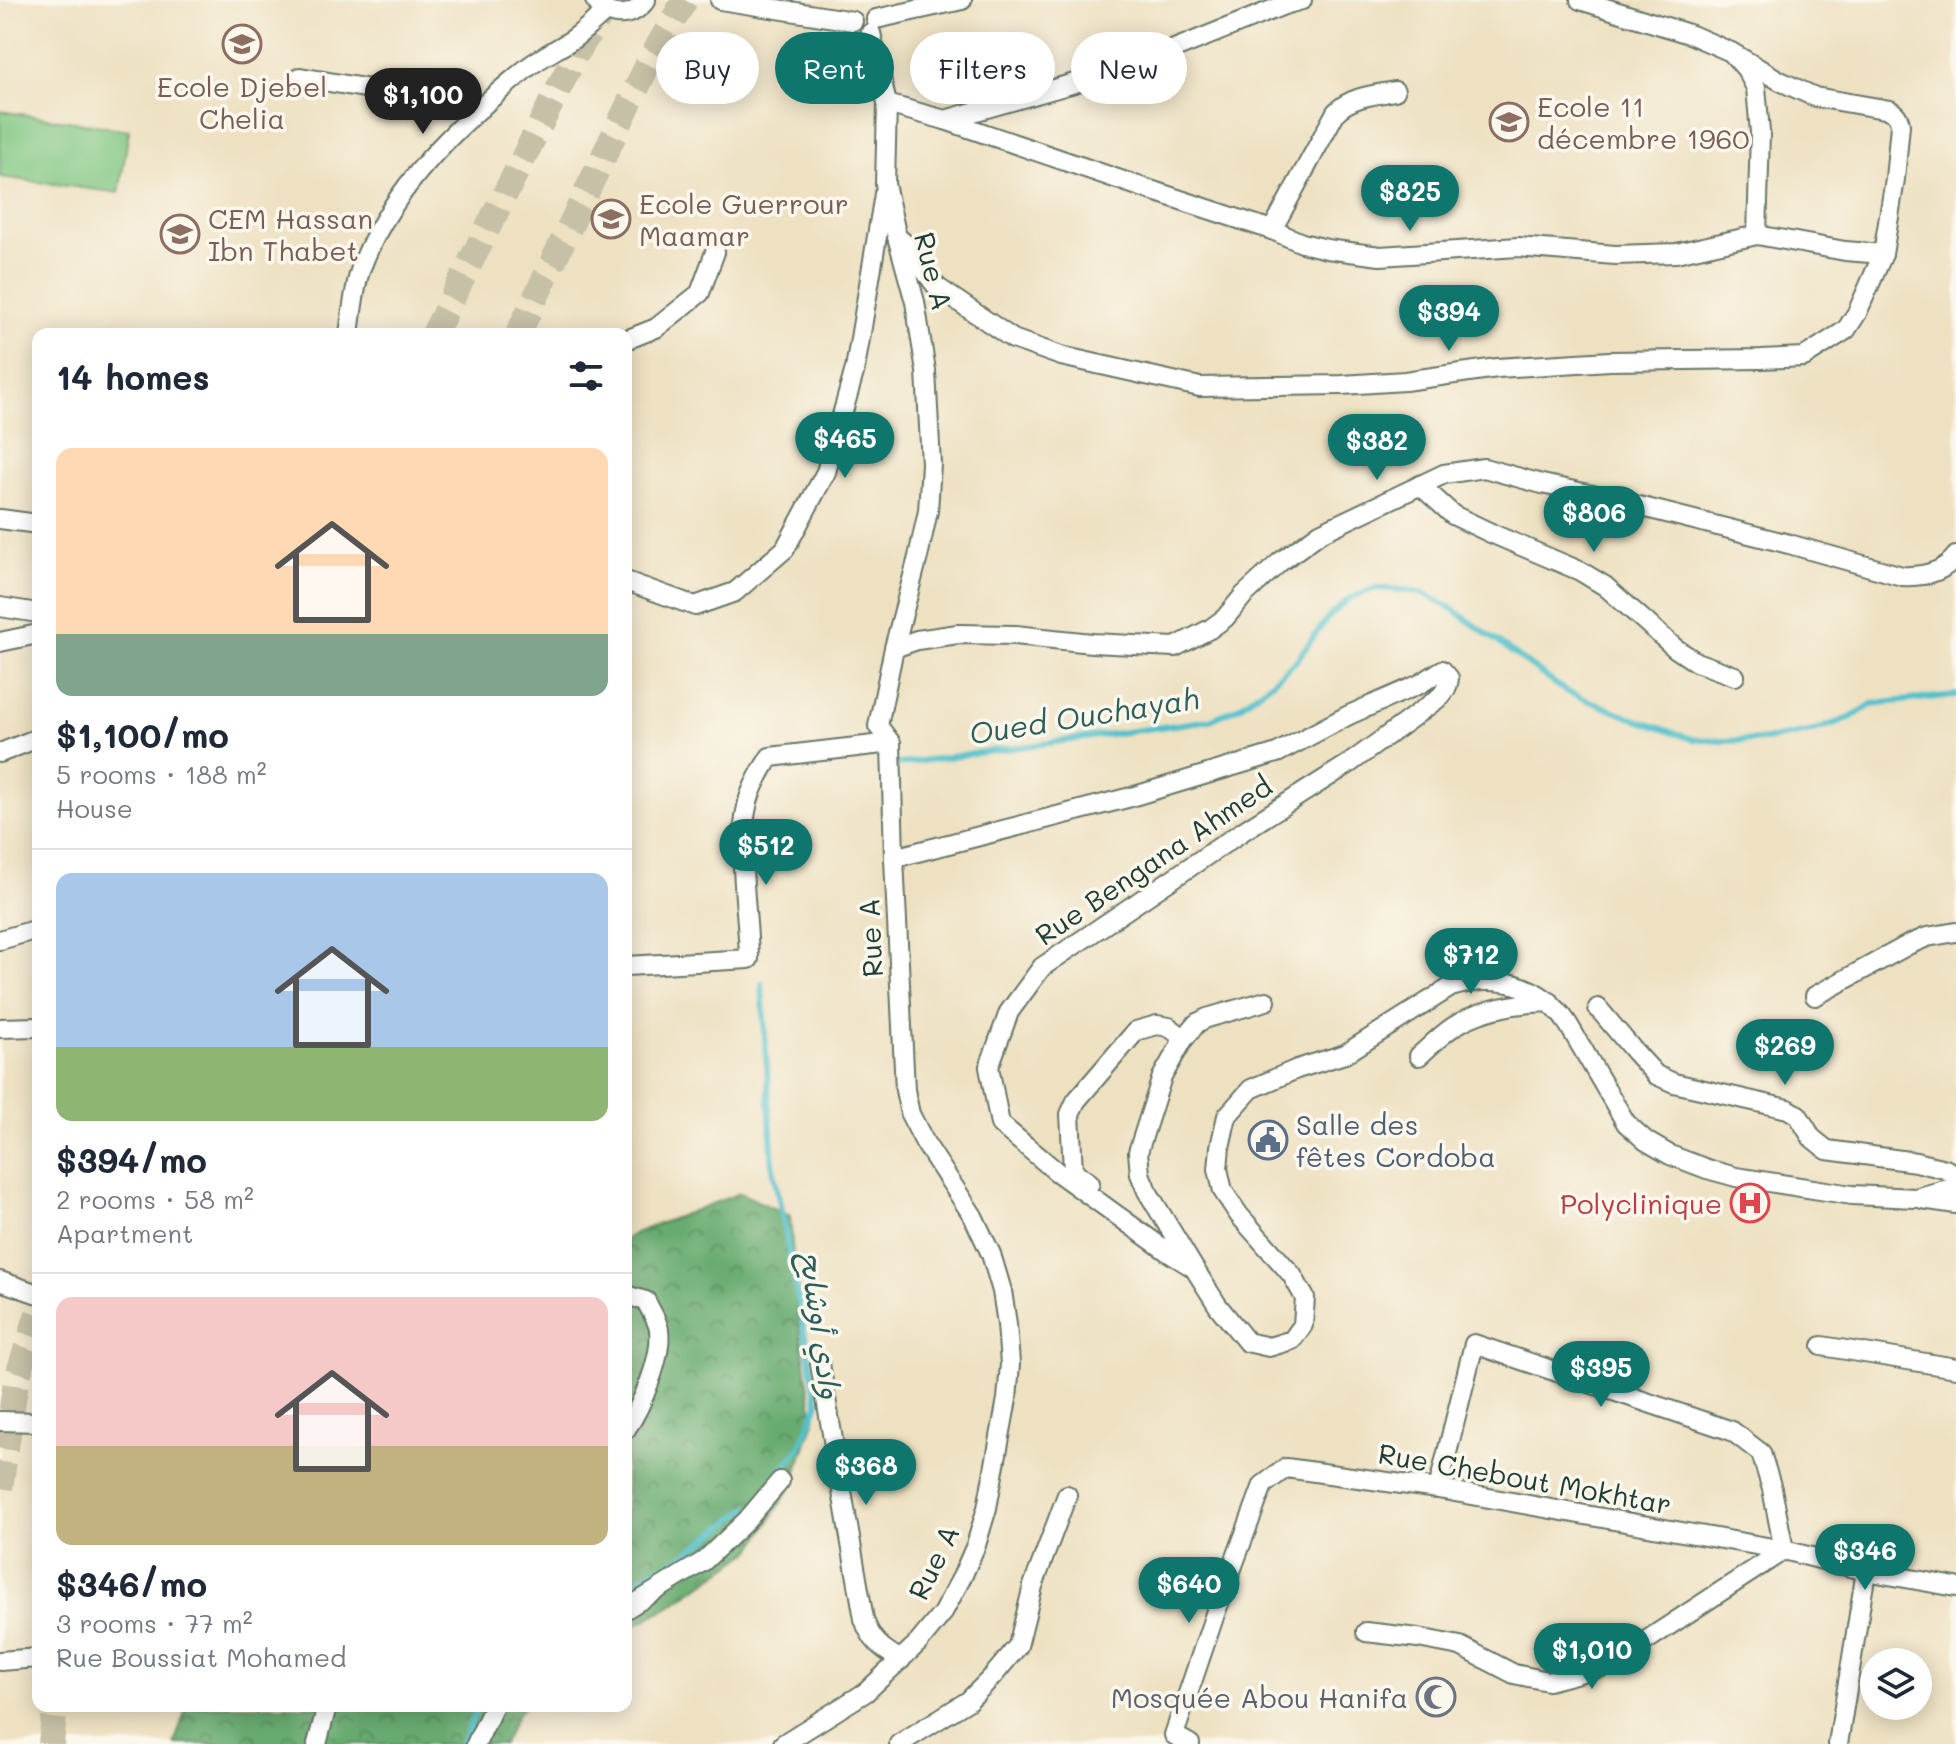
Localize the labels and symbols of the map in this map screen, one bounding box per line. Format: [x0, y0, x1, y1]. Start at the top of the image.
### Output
school or university icon: Ecole Djebel Chelia [221, 23, 263, 65]
place label: Ecole Djebel Chelia [157, 68, 327, 136]
pin: $1,100 [358, 68, 488, 136]
place label: Ecole 11 décembre 1960 [1537, 88, 1750, 156]
school or university icon: Ecole 11 décembre 1960 [1488, 101, 1530, 143]
pin: $825 [1363, 165, 1457, 233]
place label: Ecole Guerrour Maamar [639, 185, 849, 253]
school or university icon: Ecole Guerrour Maamar [590, 198, 632, 240]
place label: CEM Hassan Ibn Thabet [208, 200, 373, 268]
school or university icon: CEM Hassan Ibn Thabet [159, 213, 201, 255]
street label: Rue A [907, 228, 961, 314]
pin: $394 [1402, 285, 1496, 353]
pin: $465 [798, 412, 892, 480]
pin: $382 [1330, 414, 1424, 482]
pin: $806 [1547, 486, 1641, 554]
water label: Oued Ouchayah [966, 677, 1202, 753]
street label: Rue Bengana Ahmed [1028, 767, 1278, 953]
pin: $512 [719, 819, 813, 887]
street label: Rue A [850, 898, 890, 978]
pin: $712 [1424, 928, 1518, 996]
pin: $269 [1738, 1019, 1832, 1087]
place label: Salle des fêtes Cordoba [1296, 1106, 1496, 1174]
public building icon: Salle des fêtes Cordoba [1247, 1119, 1289, 1161]
hospital icon: Polyclinique [1729, 1182, 1771, 1224]
place label: Polyclinique [1560, 1185, 1722, 1221]
water label: وادي أوشايح [789, 1249, 852, 1402]
pin: $395 [1554, 1341, 1648, 1409]
street label: Rue Chebout Mokhtar [1376, 1434, 1674, 1522]
pin: $368 [819, 1439, 913, 1507]
street label: Rue A [900, 1519, 966, 1605]
pin: $346 [1818, 1524, 1912, 1592]
pin: $640 [1142, 1557, 1236, 1625]
pin: $1,010 [1527, 1623, 1657, 1691]
mosque icon: Mosquée Abou Hanifa [1415, 1676, 1457, 1718]
place label: Mosquée Abou Hanifa [1111, 1679, 1408, 1715]

